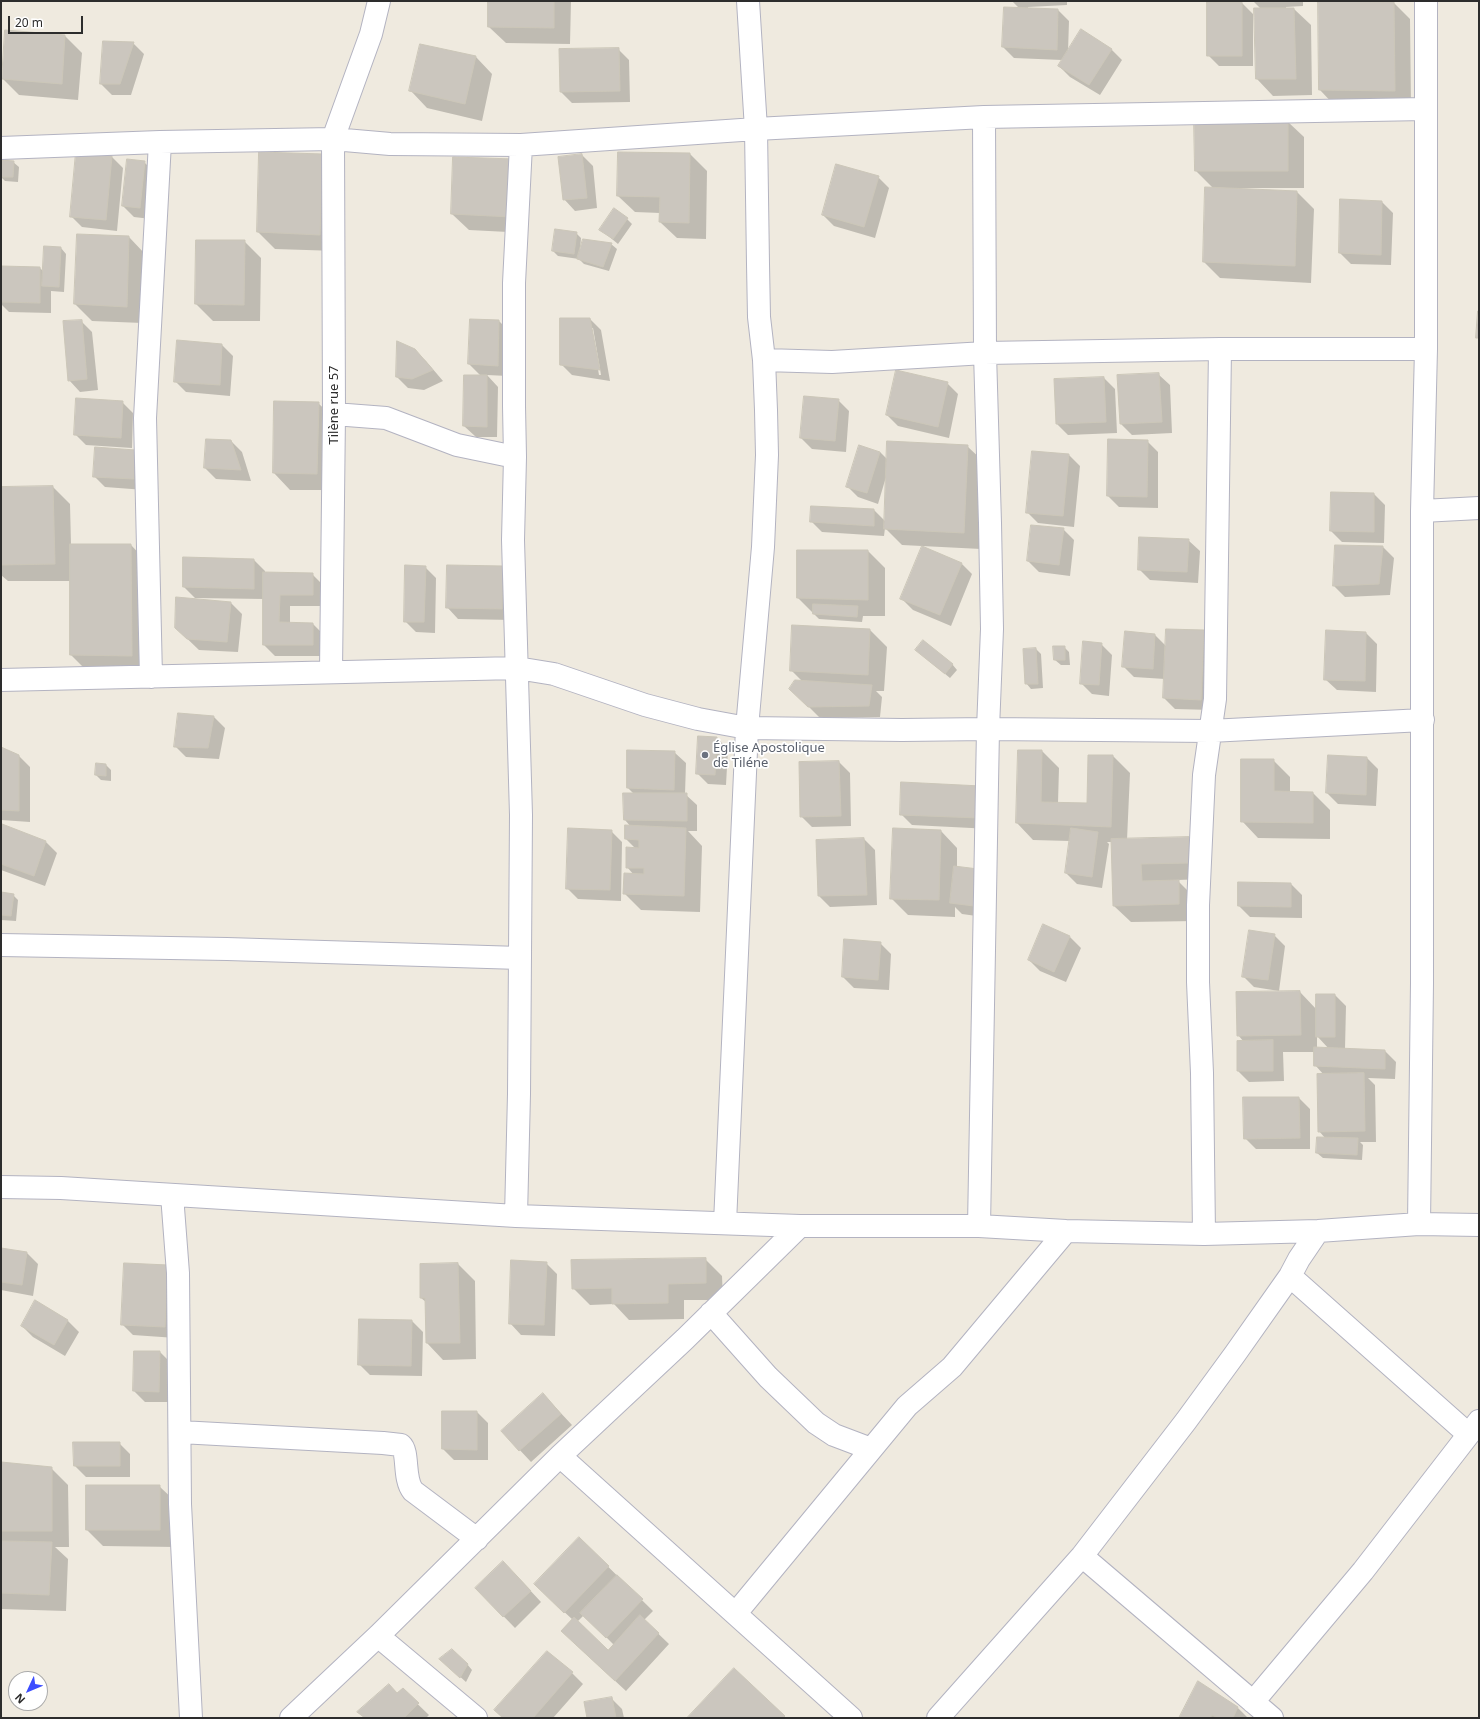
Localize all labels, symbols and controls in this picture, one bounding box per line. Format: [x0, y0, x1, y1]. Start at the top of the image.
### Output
scale bar [10, 8, 85, 34]
text: 20 m [15, 14, 43, 31]
street label: Tilène rue 57 [326, 365, 342, 445]
place label: Église Apostolique de Tiléne [713, 740, 825, 771]
marker: Église Apostolique de Tiléne [700, 750, 710, 760]
north arrow [8, 1671, 48, 1711]
text: N [11, 1691, 28, 1707]

